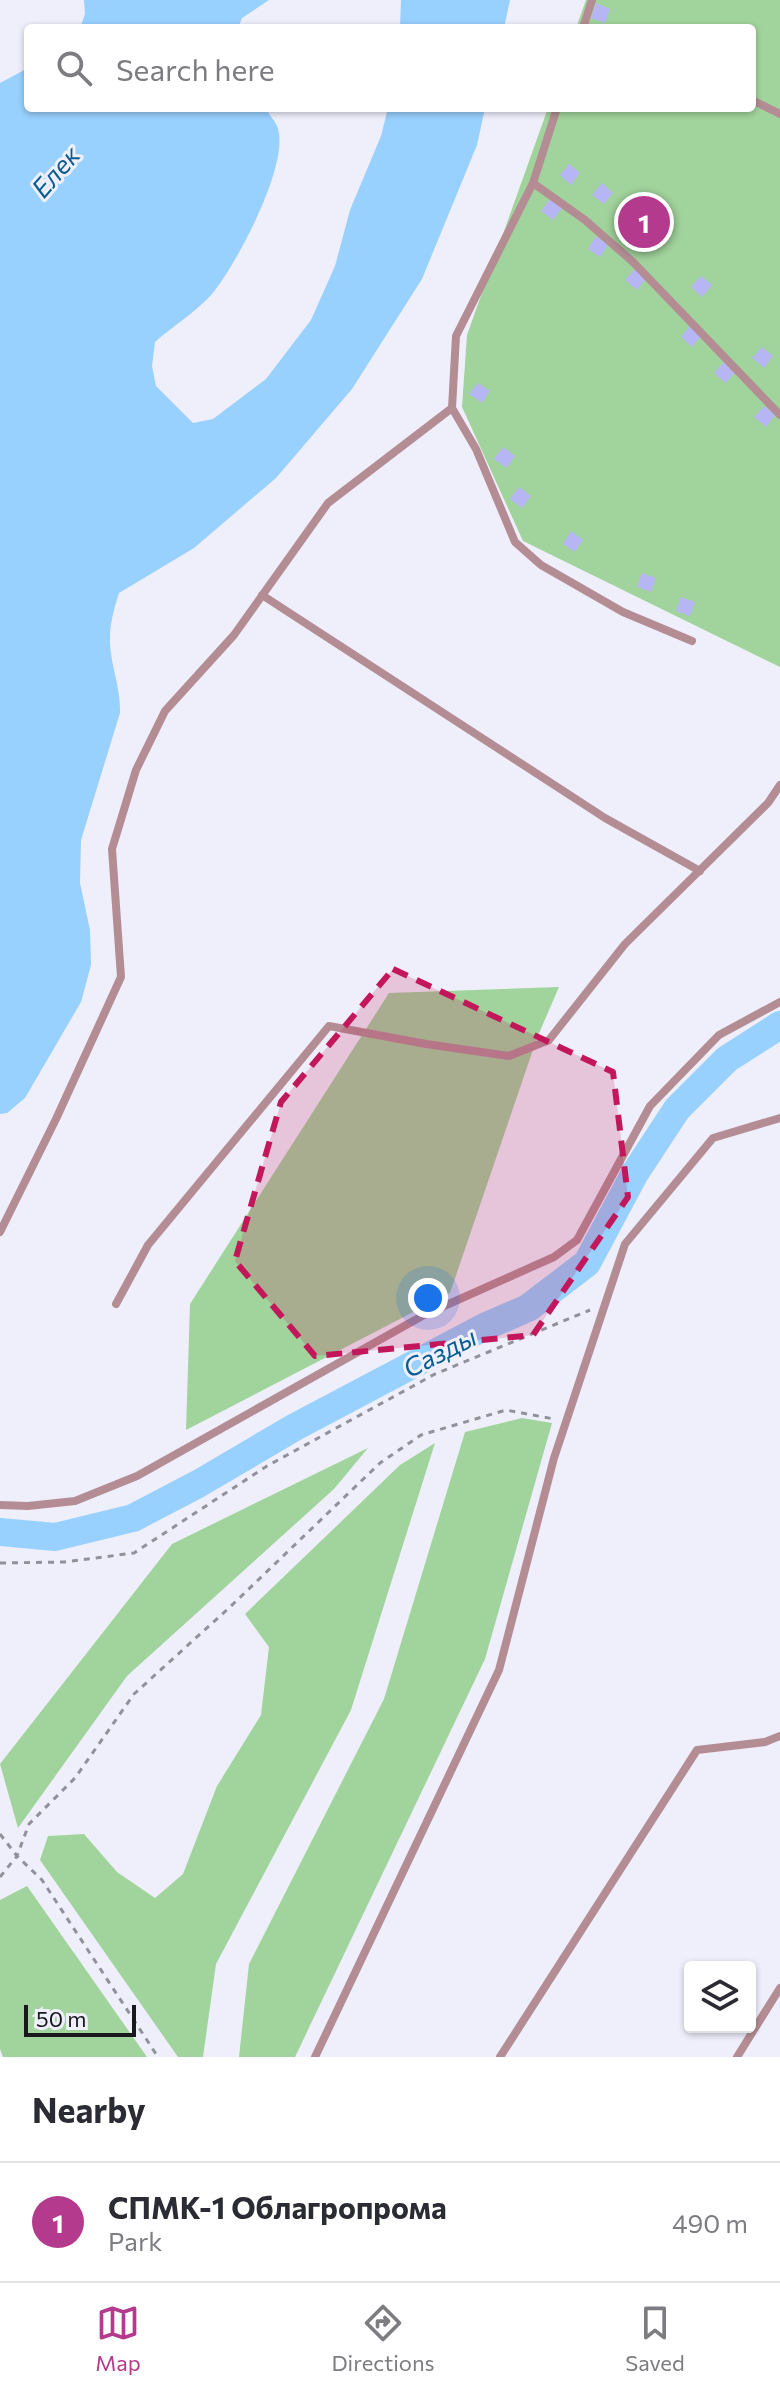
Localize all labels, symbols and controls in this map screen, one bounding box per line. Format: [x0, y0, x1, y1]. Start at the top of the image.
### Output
search box [24, 24, 756, 112]
icon: search [52, 46, 96, 90]
text: Search here [116, 50, 275, 87]
water label: Елек [24, 138, 86, 203]
pin: 1 [618, 192, 670, 252]
your location [408, 1278, 448, 1318]
water label: Сазды [398, 1320, 481, 1383]
map controls [684, 1961, 756, 2033]
button: layers [684, 1961, 756, 2033]
scale bar [24, 2001, 136, 2037]
text: 50 m [36, 2005, 86, 2032]
text: Nearby [32, 2088, 146, 2130]
text: СПМК-1 Облагропрома [108, 2188, 447, 2225]
text: 1 [52, 2207, 64, 2238]
text: 490 m [672, 2207, 748, 2238]
text: Park [108, 2225, 162, 2256]
tab: Map [95, 2301, 141, 2376]
tab: Directions [331, 2301, 435, 2376]
tab: Saved [625, 2301, 685, 2376]

